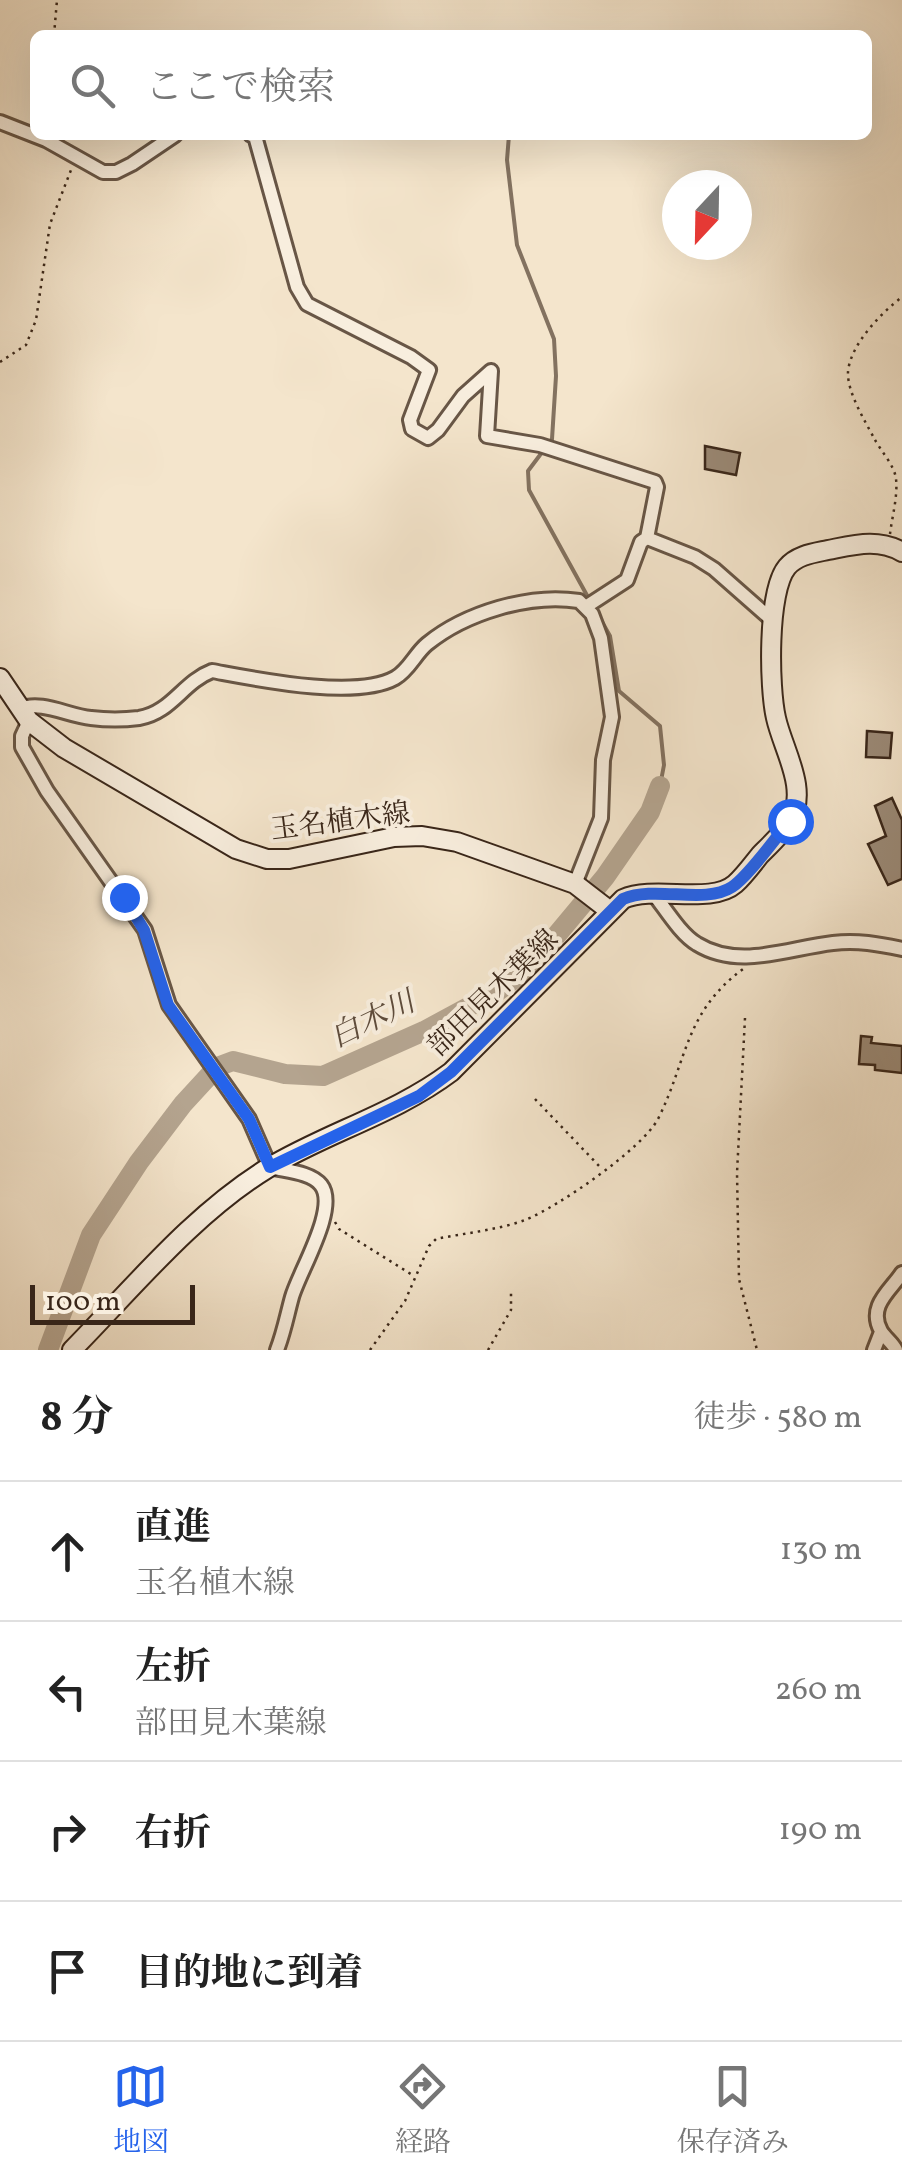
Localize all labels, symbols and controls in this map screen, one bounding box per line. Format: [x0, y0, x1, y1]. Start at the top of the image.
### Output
search box [30, 30, 872, 140]
icon: search [65, 58, 120, 113]
text: ここで検索 [145, 63, 335, 116]
north arrow [662, 170, 752, 260]
street label: 玉名植木線 [268, 795, 412, 850]
route start [768, 799, 814, 845]
route end [102, 875, 148, 921]
street label: 部田見木葉線 [420, 921, 568, 1066]
water label: 白木川 [323, 981, 425, 1059]
scale bar [30, 1280, 195, 1324]
text: 100 m [45, 1283, 120, 1322]
text: 8 分 [40, 1390, 113, 1449]
text: 徒歩 · 580 m [693, 1397, 862, 1441]
text: 直進 [135, 1503, 211, 1556]
icon: ahead [40, 1524, 95, 1579]
text: 130 m [780, 1529, 862, 1573]
text: 玉名植木線 [135, 1563, 295, 1607]
text: 左折 [135, 1643, 211, 1696]
icon: left [40, 1664, 95, 1719]
text: 260 m [775, 1669, 862, 1713]
text: 部田見木葉線 [135, 1703, 327, 1747]
icon: right [40, 1804, 95, 1859]
text: 右折 [135, 1809, 211, 1862]
text: 190 m [778, 1809, 862, 1853]
icon: arrive [40, 1944, 95, 1999]
text: 目的地に到着 [135, 1949, 363, 2002]
tab: 地図 [113, 2059, 169, 2163]
tab: 経路 [395, 2059, 451, 2163]
tab: 保存済み [677, 2059, 789, 2163]

